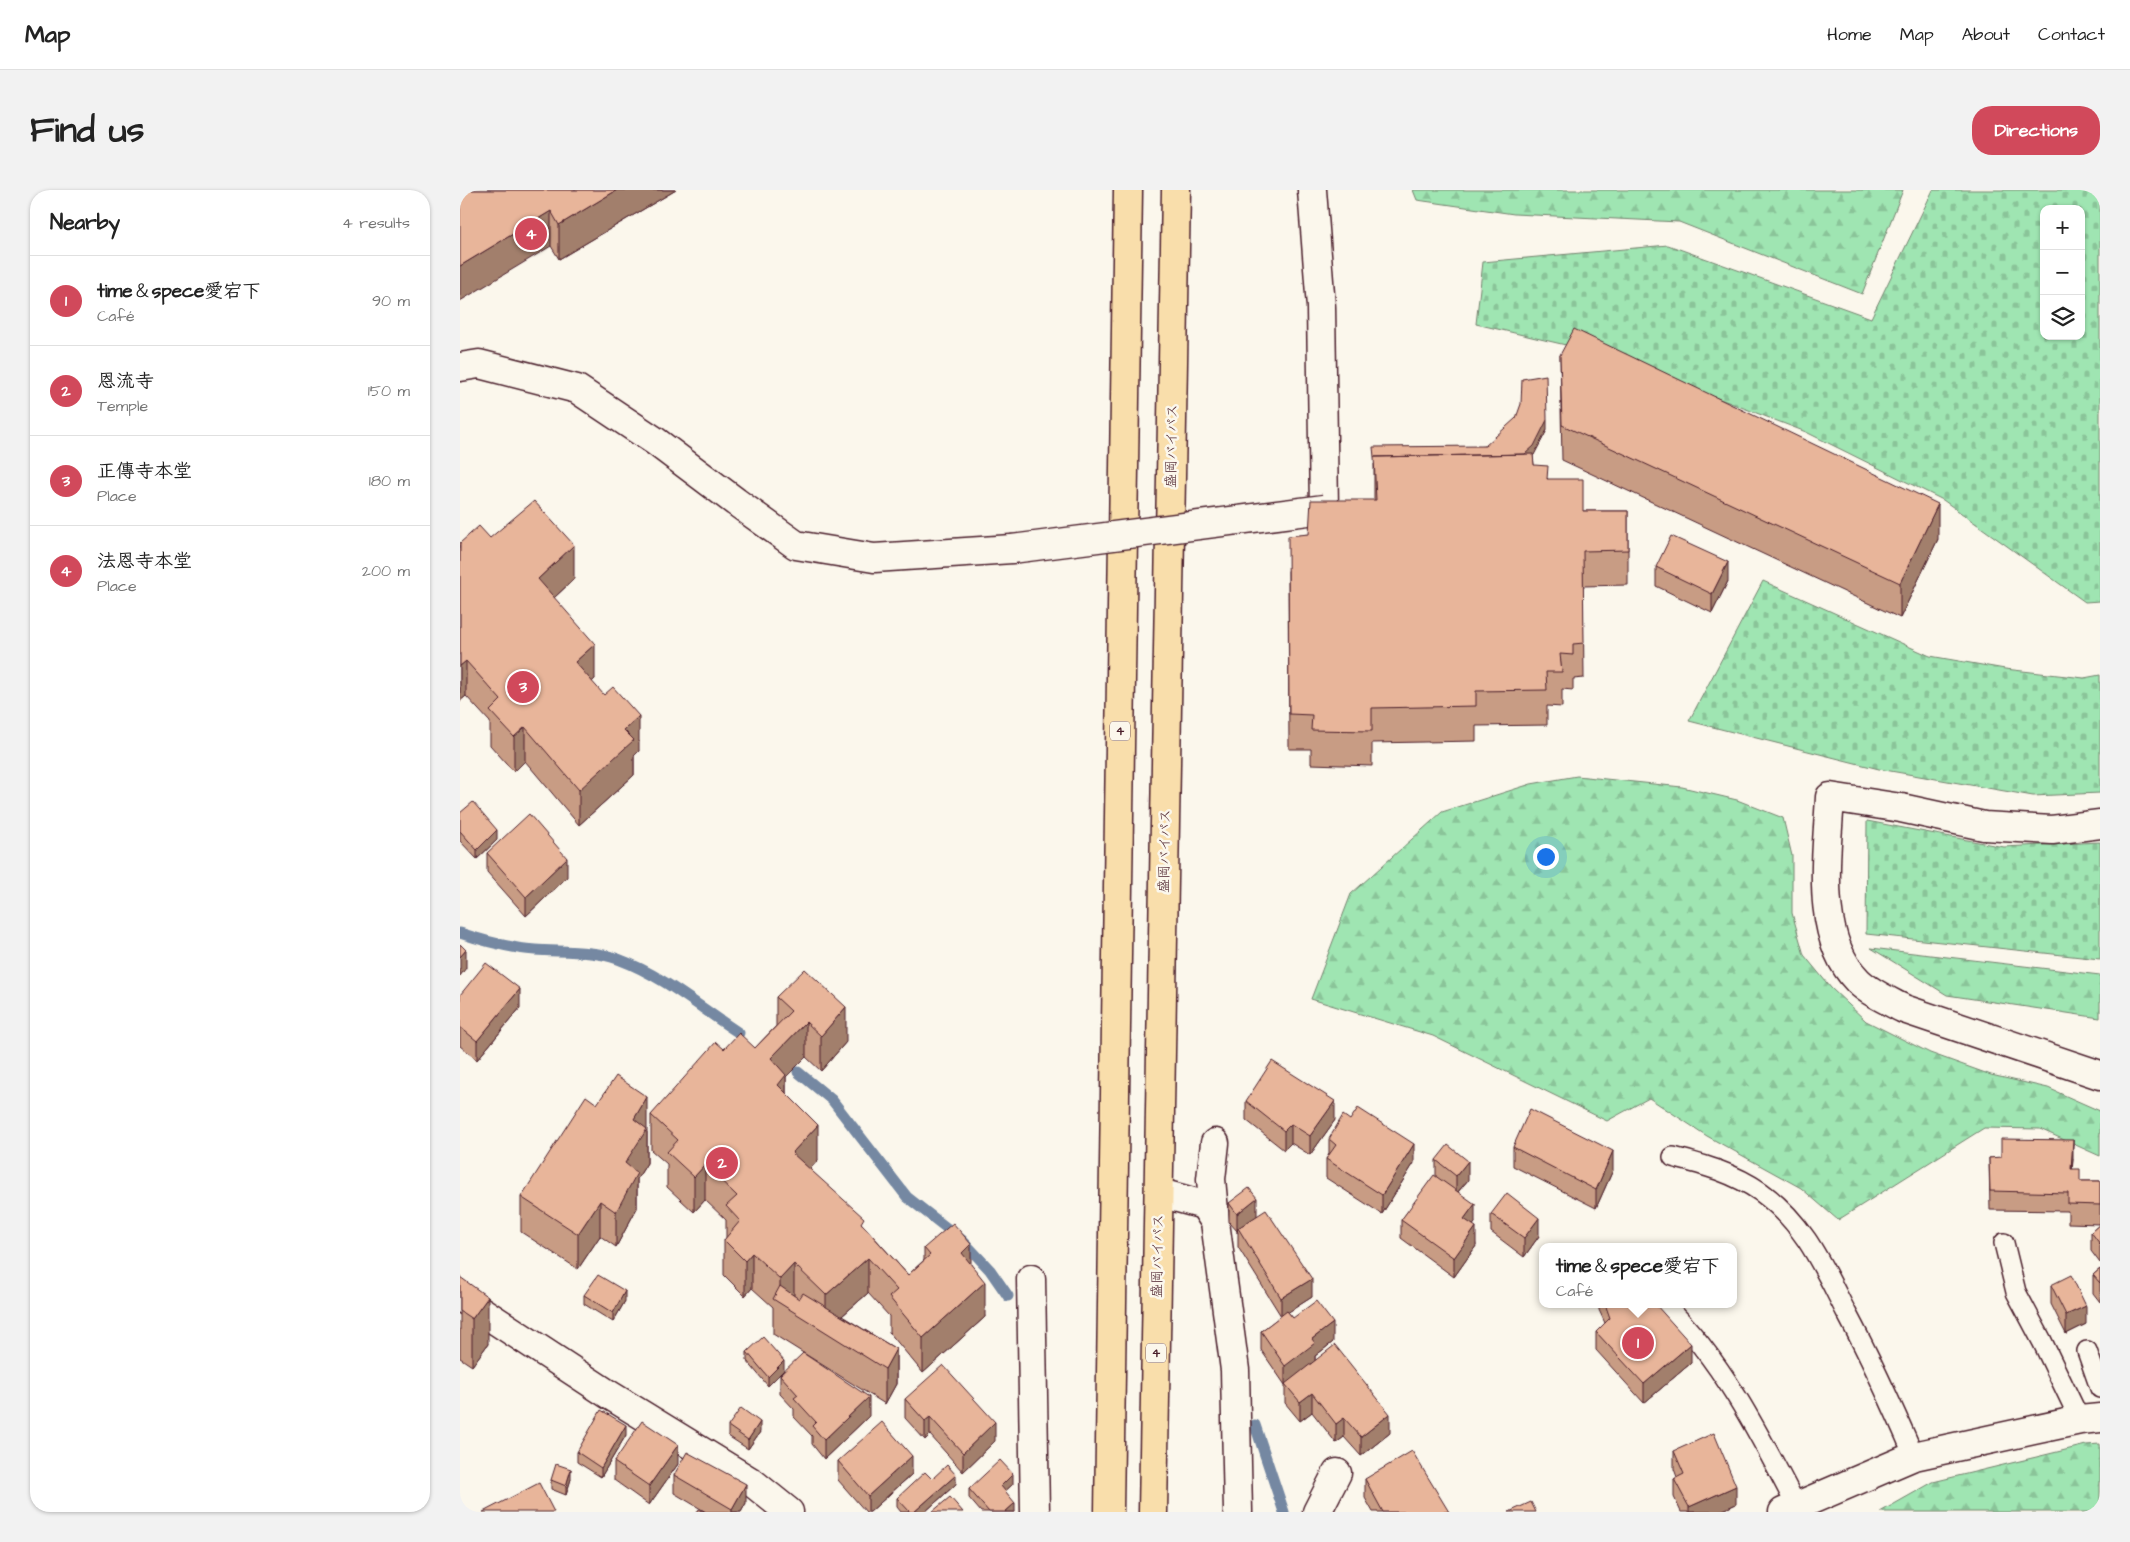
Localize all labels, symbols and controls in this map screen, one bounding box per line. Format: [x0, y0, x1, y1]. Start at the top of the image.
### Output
text: Map [25, 18, 70, 52]
text: Home [1827, 22, 1872, 47]
text: Map [1900, 22, 1934, 47]
text: About [1962, 22, 2010, 47]
text: Contact [2038, 22, 2105, 47]
text: Find us [30, 106, 144, 155]
button: Directions [1972, 106, 2100, 155]
map controls [2040, 205, 2085, 340]
button: + [2040, 205, 2085, 250]
text: Nearby [50, 208, 120, 237]
text: 4 results [342, 212, 410, 234]
pin: 4 [515, 215, 547, 253]
button: − [2040, 250, 2085, 295]
text: time＆spece愛宕下 [97, 278, 261, 305]
text: 1 [65, 290, 67, 312]
text: 90 m [372, 290, 410, 312]
button: layers [2040, 295, 2085, 340]
text: Café [97, 305, 135, 327]
text: 恩流寺 [97, 368, 154, 395]
text: 2 [61, 380, 71, 402]
text: 150 m [368, 380, 410, 402]
text: Temple [97, 395, 148, 417]
street label: 盛岡バイパス [1161, 404, 1183, 488]
text: 正傳寺本堂 [97, 458, 192, 485]
text: 3 [62, 470, 70, 492]
text: 180 m [369, 470, 410, 492]
text: Place [97, 485, 137, 507]
text: 法恩寺本堂 [97, 548, 192, 575]
text: 4 [61, 560, 71, 582]
text: 200 m [362, 560, 410, 582]
text: Place [97, 575, 137, 597]
pin: 3 [507, 668, 539, 706]
road number: 4 [1110, 722, 1130, 740]
street label: 盛岡バイパス [1154, 809, 1176, 893]
your location [1533, 844, 1559, 870]
pin: 2 [706, 1144, 738, 1182]
street label: 盛岡バイパス [1147, 1214, 1169, 1298]
popup [1539, 1243, 1737, 1308]
text: time＆spece愛宕下 [1556, 1253, 1720, 1280]
text: Café [1556, 1280, 1593, 1302]
pin: 1 [1622, 1324, 1654, 1362]
road number: 4 [1146, 1344, 1166, 1362]

